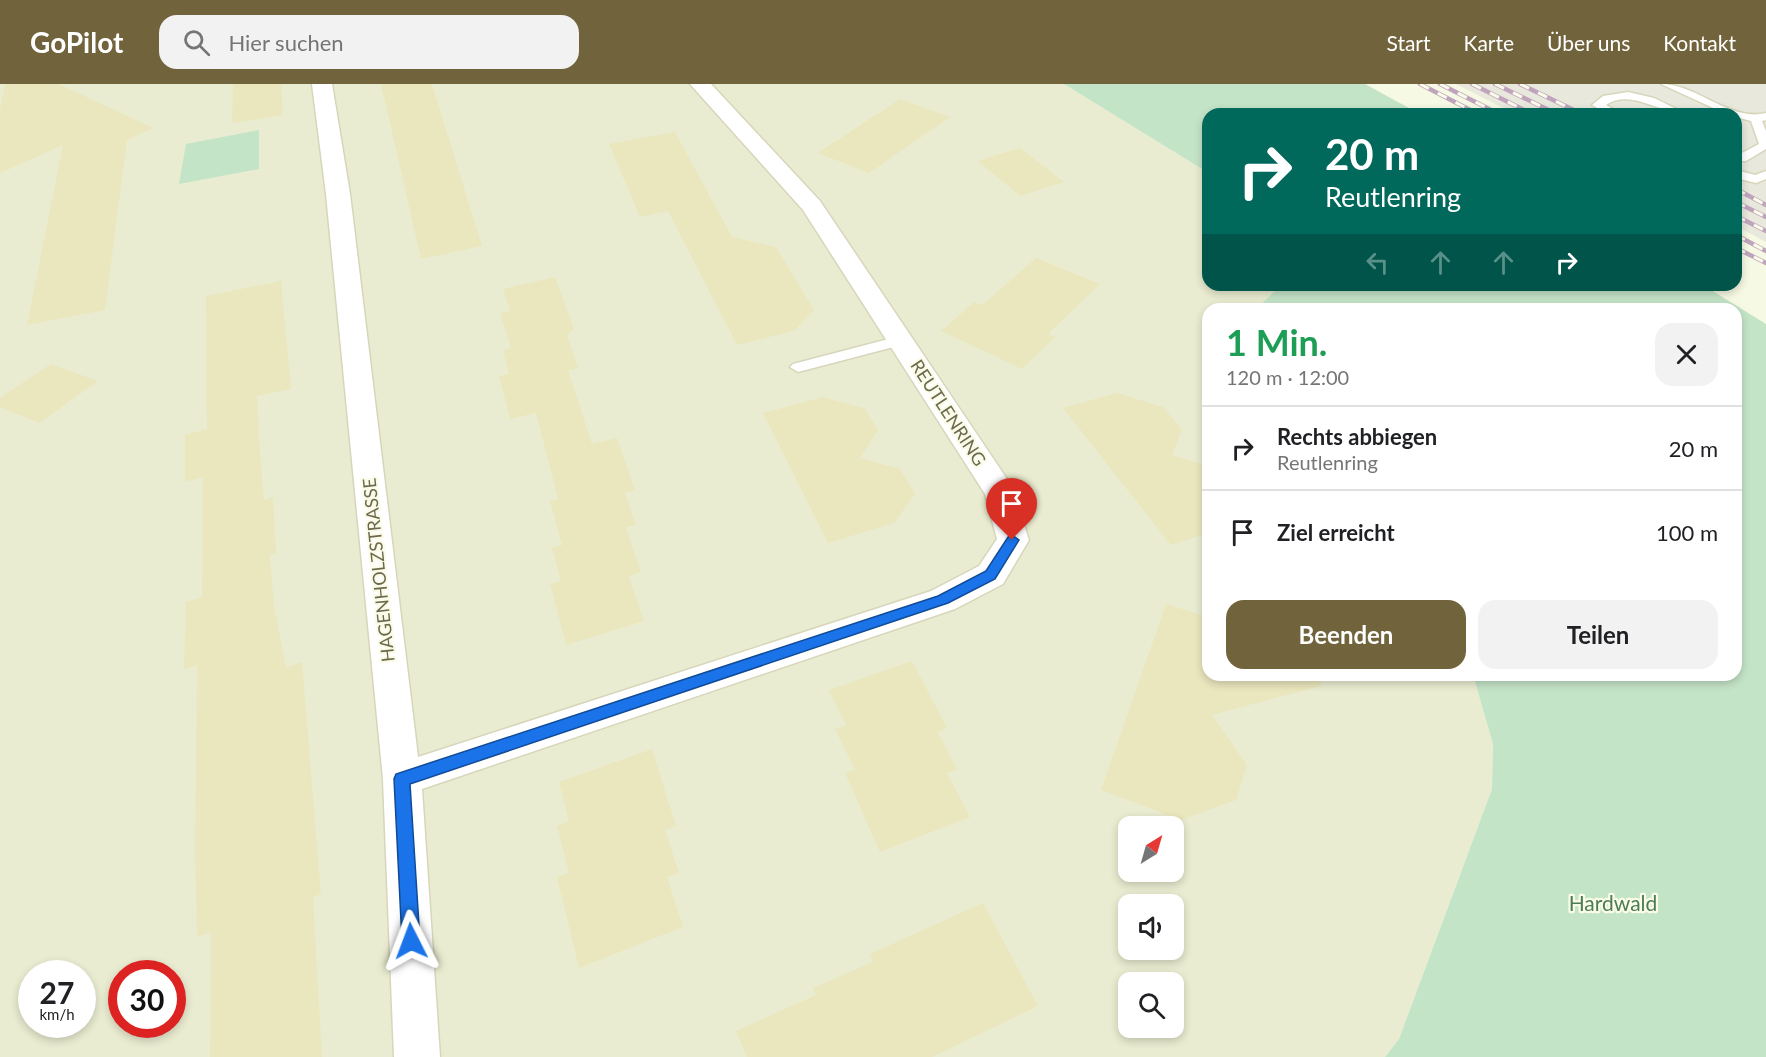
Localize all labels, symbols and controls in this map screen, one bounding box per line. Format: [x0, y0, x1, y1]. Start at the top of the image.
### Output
search box [159, 15, 579, 69]
text: GoPilot [30, 25, 123, 59]
icon: search [180, 26, 213, 59]
text: Hier suchen [228, 29, 344, 56]
text: Start [1386, 30, 1431, 55]
text: Karte [1464, 30, 1514, 55]
text: Über uns [1547, 30, 1630, 55]
text: Kontakt [1663, 30, 1736, 55]
text: 20 m [1325, 129, 1419, 179]
icon: right [1226, 132, 1304, 210]
text: Reutlenring [1325, 180, 1461, 213]
icon: left [1361, 246, 1394, 279]
icon: ahead [1424, 246, 1457, 279]
icon: ahead [1487, 246, 1520, 279]
icon: right [1550, 246, 1583, 279]
text: 1 Min. [1226, 320, 1327, 364]
button: close [1655, 323, 1718, 386]
street label: REUTLENRING [906, 355, 991, 470]
text: 120 m · 12:00 [1226, 365, 1349, 389]
text: Rechts abbiegen [1277, 423, 1437, 450]
icon: right [1226, 432, 1259, 465]
text: 20 m [1669, 435, 1718, 462]
text: Reutlenring [1277, 450, 1378, 474]
street label: HAGENHOLZSTRASSE [357, 477, 399, 663]
pin [986, 478, 1037, 540]
icon: arrive [995, 487, 1028, 520]
icon: arrive [1226, 516, 1259, 549]
text: Ziel erreicht [1277, 519, 1395, 546]
text: 100 m [1656, 519, 1718, 546]
button: Beenden [1226, 600, 1466, 669]
button: Teilen [1478, 600, 1718, 669]
north arrow [1118, 816, 1184, 882]
map controls [1118, 816, 1184, 1038]
park label: Hardwald [1569, 890, 1657, 915]
button: sound [1118, 894, 1184, 960]
position arrow [379, 909, 443, 973]
speed limit sign: 30 [108, 960, 186, 1038]
button: search [1118, 972, 1184, 1038]
text: 27 [40, 974, 74, 1010]
text: km/h [39, 1005, 75, 1023]

